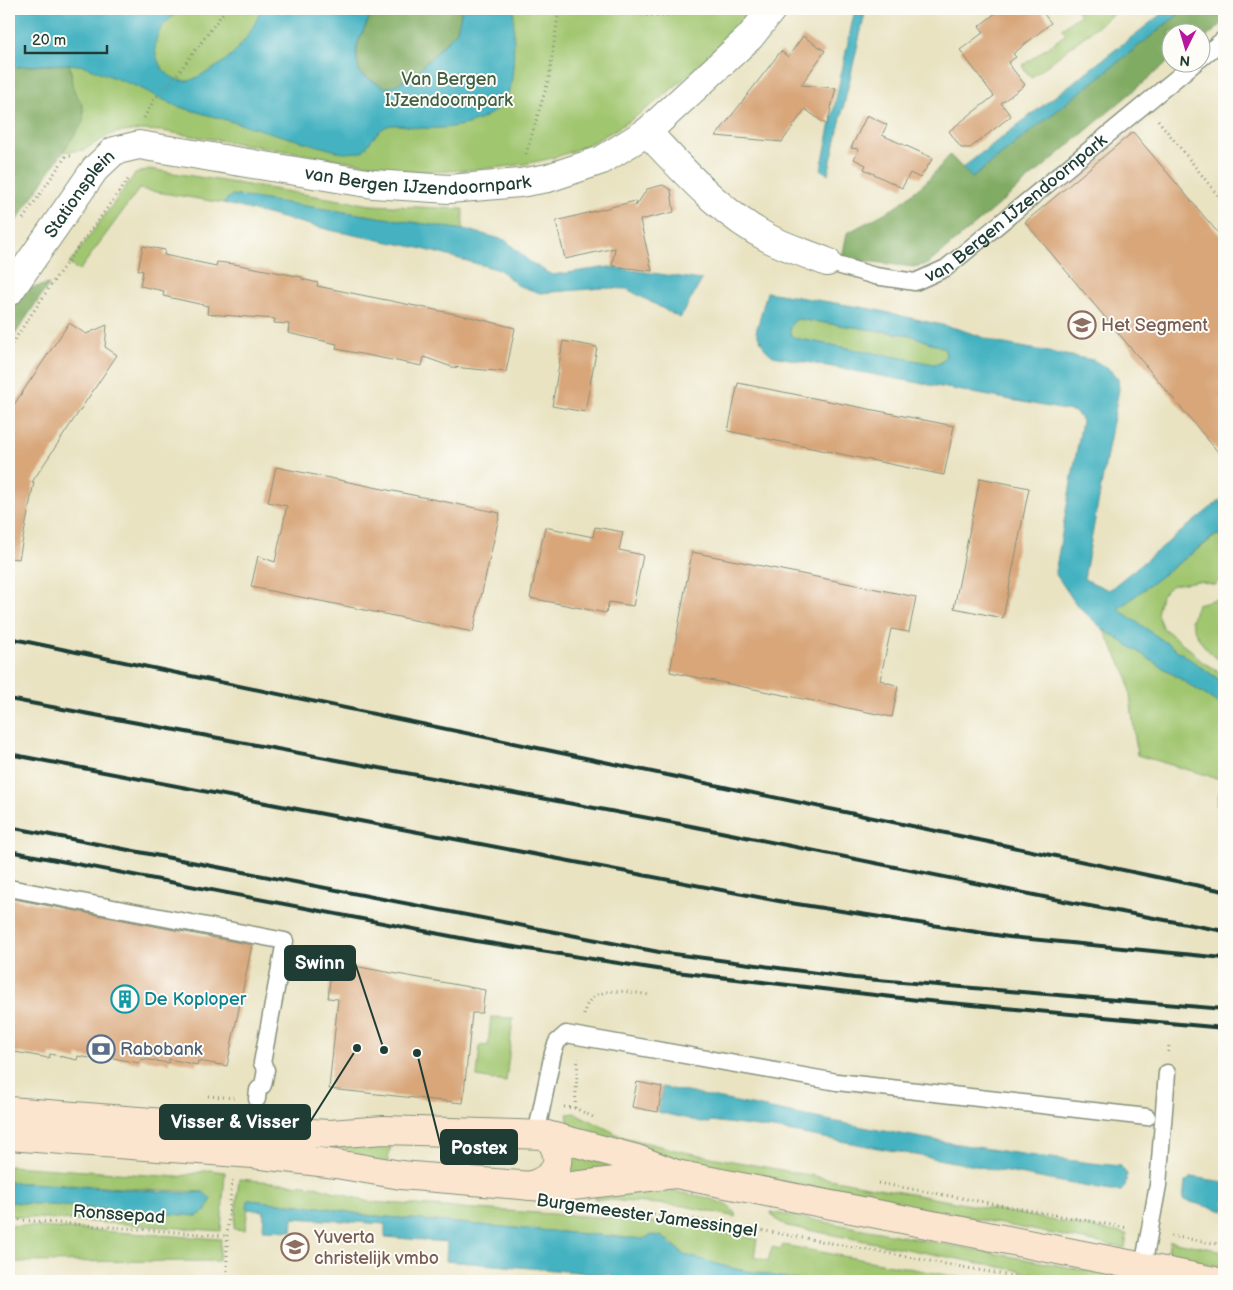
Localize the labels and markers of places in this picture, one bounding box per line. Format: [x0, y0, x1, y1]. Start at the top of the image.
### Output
school or university icon: Het Segment [1067, 310, 1097, 340]
place label: Het Segment [1101, 315, 1209, 336]
callout: Swinn [285, 946, 355, 980]
building icon: De Koploper [110, 984, 140, 1014]
place label: De Koploper [144, 989, 247, 1010]
bank icon: Rabobank [86, 1034, 116, 1064]
place label: Rabobank [120, 1039, 203, 1060]
callout: Visser & Visser [160, 1105, 310, 1139]
callout: Postex [441, 1130, 517, 1164]
place label: Yuverta christelijk vmbo [313, 1227, 439, 1269]
school or university icon: Yuverta christelijk vmbo [280, 1232, 310, 1262]

